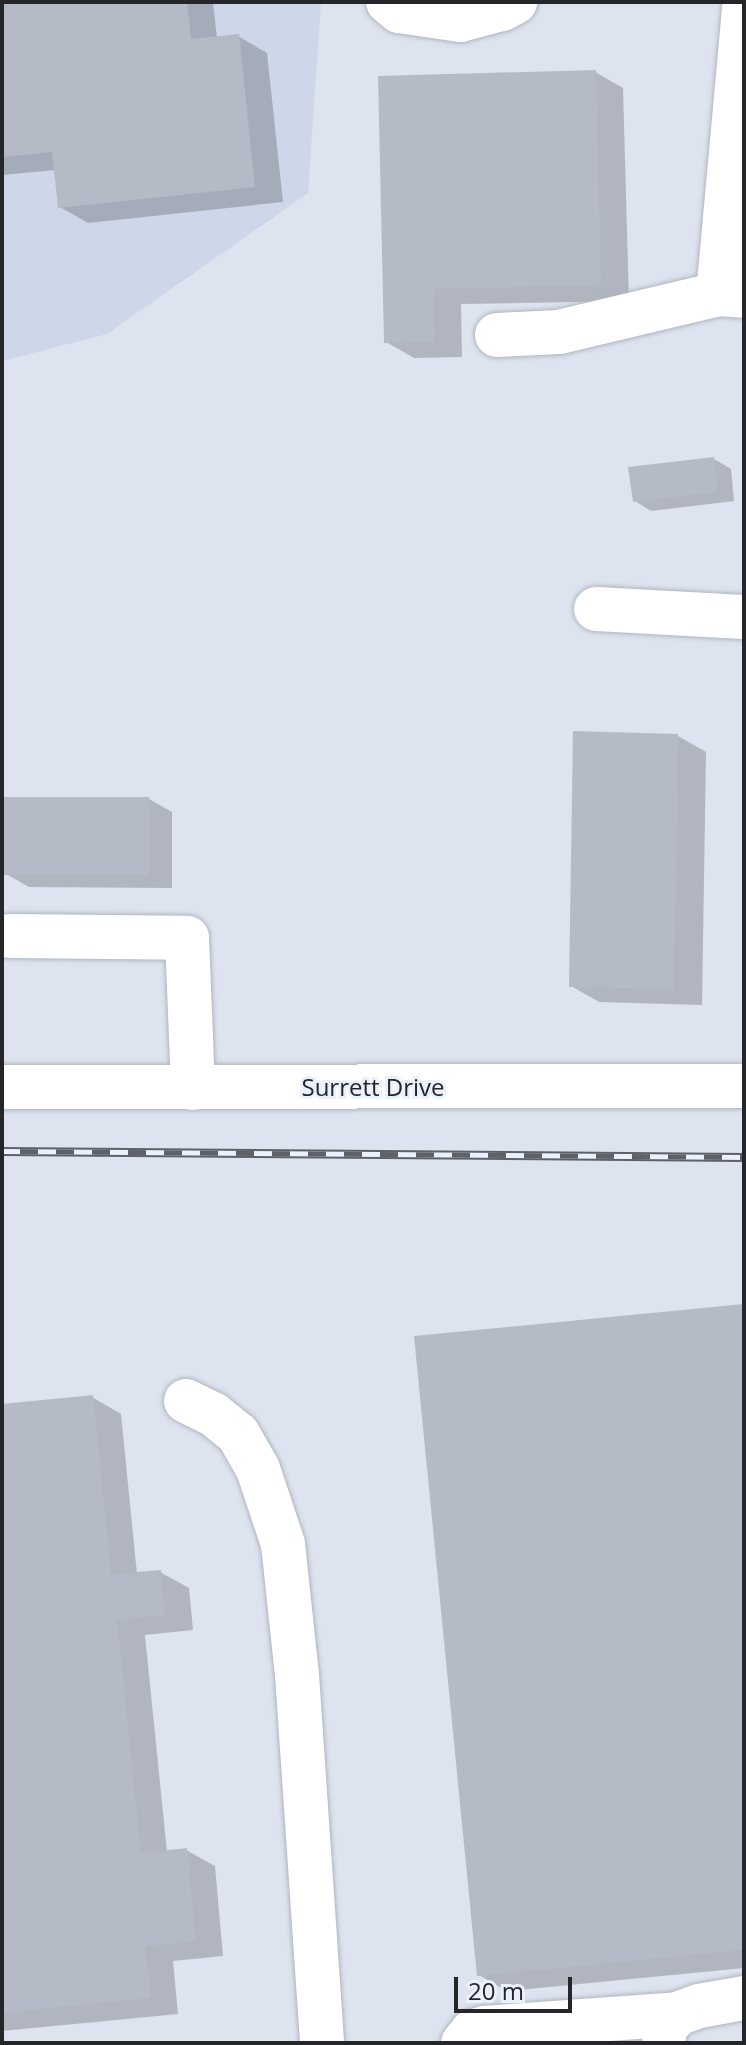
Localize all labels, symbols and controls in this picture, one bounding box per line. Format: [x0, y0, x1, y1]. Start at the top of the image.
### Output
street label: Surrett Drive [301, 1073, 445, 1101]
scale bar [458, 1961, 576, 2011]
text: 20 m [468, 1974, 524, 2007]

